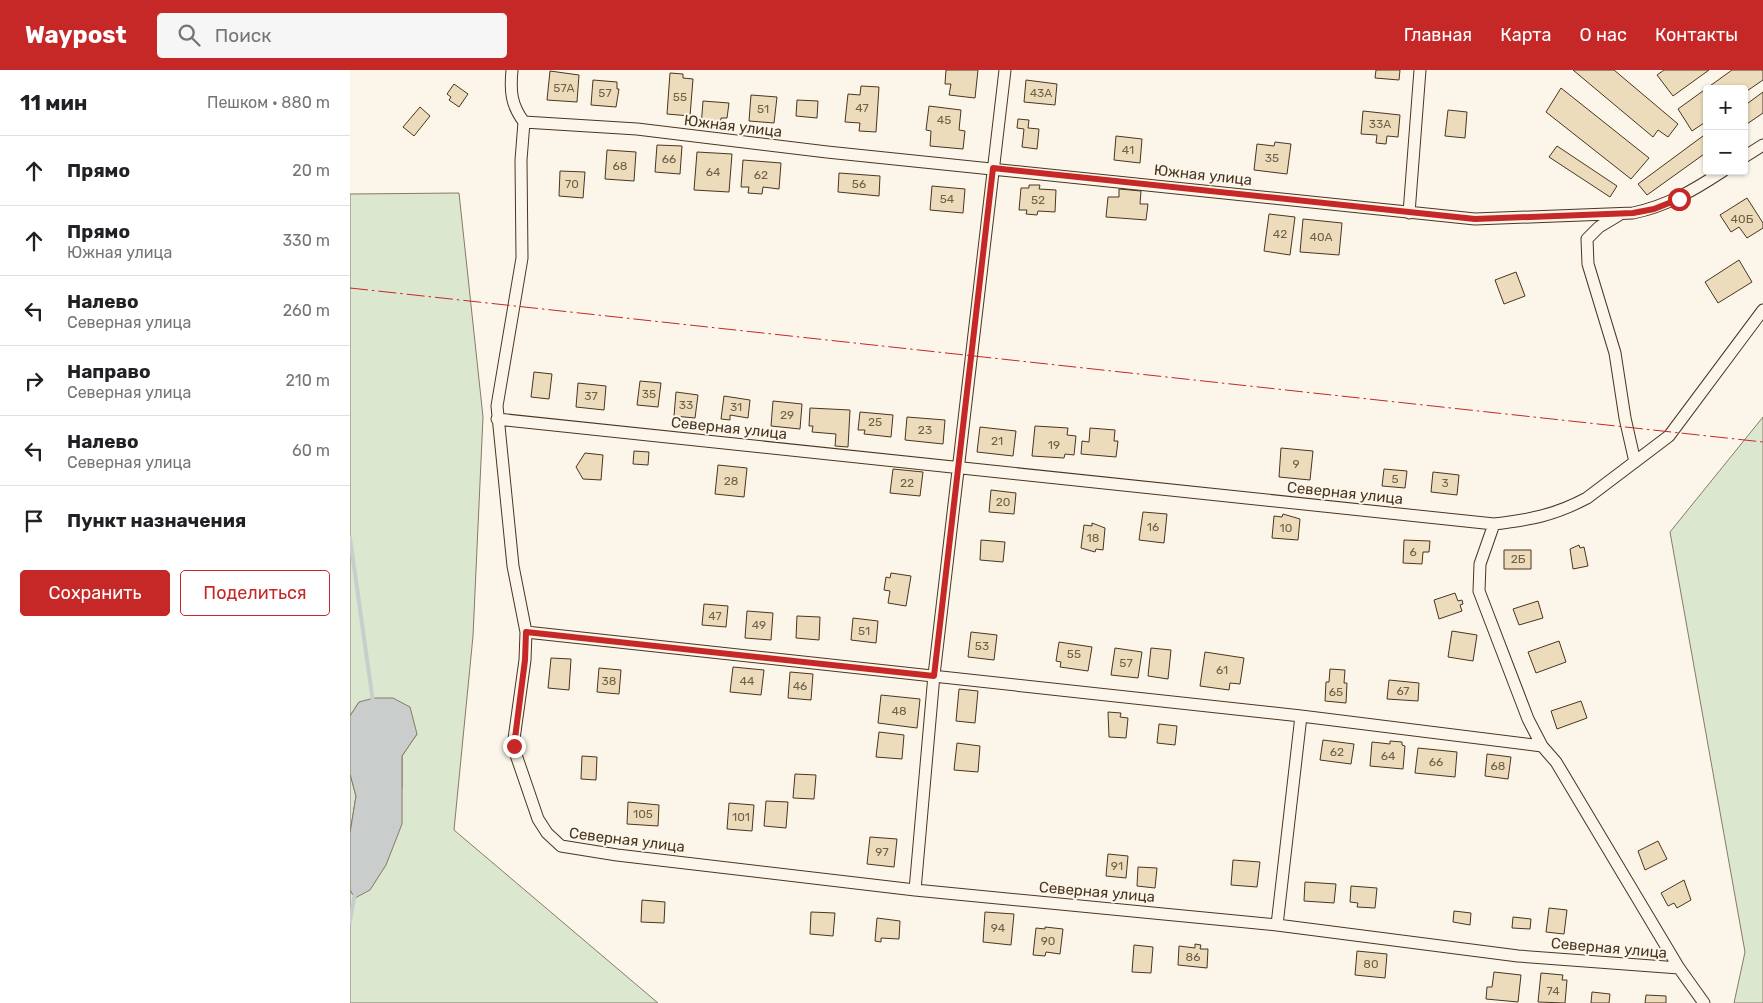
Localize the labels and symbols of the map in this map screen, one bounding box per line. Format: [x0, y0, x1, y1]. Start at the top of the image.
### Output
house number: 57А [553, 81, 575, 95]
house number: 57 [598, 86, 612, 100]
house number: 43А [1030, 86, 1052, 100]
house number: 55 [673, 90, 687, 104]
house number: 47 [855, 101, 869, 115]
house number: 51 [757, 102, 769, 116]
street label: Южная улица [683, 111, 783, 141]
house number: 45 [937, 113, 951, 127]
house number: 33А [1369, 117, 1391, 131]
house number: 41 [1122, 143, 1134, 157]
house number: 35 [1265, 151, 1279, 165]
house number: 66 [662, 152, 676, 166]
house number: 68 [613, 159, 627, 173]
street label: Южная улица [1153, 161, 1253, 189]
house number: 64 [706, 165, 721, 179]
house number: 62 [754, 168, 768, 182]
house number: 70 [565, 177, 579, 191]
house number: 56 [852, 177, 866, 191]
route start [1668, 188, 1691, 211]
house number: 54 [940, 192, 955, 206]
house number: 52 [1031, 193, 1045, 207]
house number: 40Б [1731, 212, 1754, 226]
house number: 42 [1273, 227, 1287, 241]
house number: 40А [1309, 230, 1333, 244]
house number: 35 [642, 387, 656, 401]
house number: 37 [584, 389, 598, 403]
house number: 33 [679, 398, 693, 412]
house number: 31 [730, 400, 742, 414]
house number: 29 [780, 408, 794, 422]
street label: Северная улица [670, 413, 788, 443]
house number: 25 [868, 415, 882, 429]
house number: 23 [918, 423, 932, 437]
house number: 21 [991, 434, 1003, 448]
house number: 19 [1048, 438, 1060, 452]
house number: 9 [1292, 457, 1300, 471]
house number: 5 [1391, 472, 1399, 486]
house number: 28 [724, 474, 738, 488]
house number: 22 [900, 476, 914, 490]
house number: 3 [1441, 476, 1449, 490]
street label: Северная улица [1286, 478, 1404, 508]
house number: 20 [996, 495, 1010, 509]
house number: 16 [1147, 520, 1159, 534]
house number: 10 [1280, 521, 1292, 535]
house number: 18 [1087, 531, 1099, 545]
house number: 6 [1409, 545, 1417, 559]
house number: 2Б [1511, 552, 1526, 566]
house number: 47 [708, 609, 722, 623]
house number: 49 [752, 618, 766, 632]
house number: 51 [858, 624, 870, 638]
house number: 53 [975, 639, 989, 653]
house number: 55 [1067, 647, 1081, 661]
house number: 57 [1119, 656, 1133, 670]
house number: 61 [1216, 663, 1228, 677]
house number: 38 [602, 674, 616, 688]
house number: 44 [740, 674, 755, 688]
house number: 46 [793, 679, 807, 693]
house number: 67 [1396, 684, 1410, 698]
house number: 65 [1329, 685, 1343, 699]
house number: 48 [891, 704, 907, 718]
route end [503, 735, 526, 758]
house number: 62 [1330, 745, 1344, 759]
house number: 64 [1381, 749, 1396, 763]
house number: 66 [1429, 755, 1443, 769]
house number: 68 [1491, 759, 1505, 773]
house number: 105 [633, 807, 653, 821]
house number: 101 [732, 810, 750, 824]
street label: Северная улица [568, 824, 686, 856]
house number: 97 [875, 845, 889, 859]
house number: 91 [1111, 859, 1123, 873]
street label: Северная улица [1038, 878, 1156, 906]
house number: 94 [991, 921, 1006, 935]
house number: 90 [1041, 934, 1055, 948]
street label: Северная улица [1550, 934, 1668, 962]
house number: 86 [1186, 950, 1200, 964]
house number: 80 [1363, 957, 1379, 971]
house number: 74 [1546, 984, 1560, 998]

